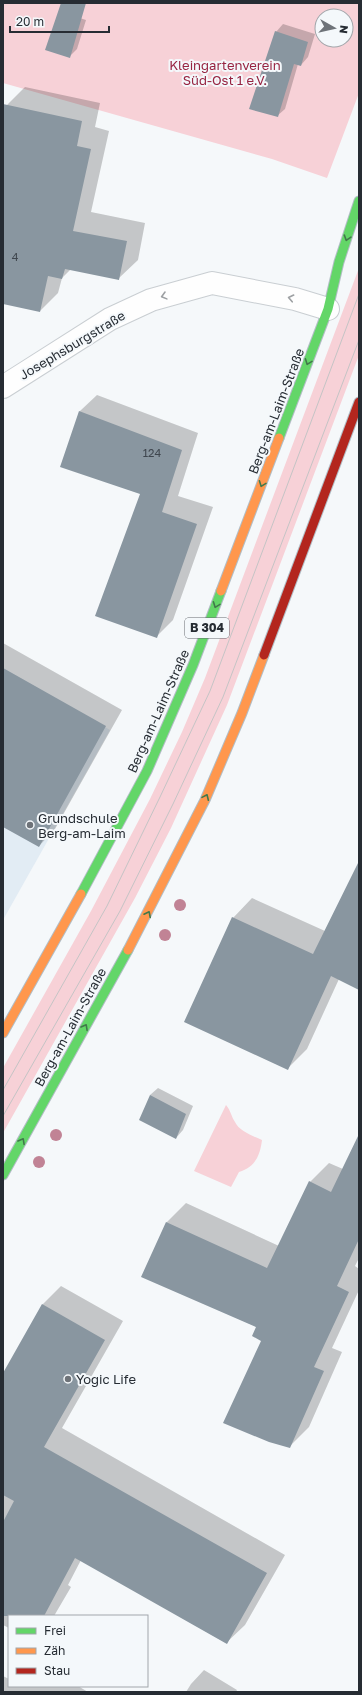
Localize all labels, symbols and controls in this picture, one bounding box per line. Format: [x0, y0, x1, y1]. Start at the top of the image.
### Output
scale bar [10, 8, 109, 34]
north arrow [314, 8, 354, 48]
text: 20 m [16, 14, 44, 29]
text: N [337, 24, 351, 35]
park label: Kleingartenverein Süd-Ost 1 e.V. [169, 57, 281, 88]
one-way arrow [343, 235, 352, 242]
house number: 4 [12, 250, 19, 263]
one-way arrow [161, 291, 168, 300]
one-way arrow [287, 295, 294, 303]
street label: Josephsburgstraße [16, 307, 128, 383]
street label: Berg-am-Laim-Straße [245, 346, 307, 476]
one-way arrow [304, 359, 312, 366]
house number: 124 [143, 446, 161, 459]
one-way arrow [258, 480, 266, 487]
one-way arrow [212, 602, 220, 609]
road number: B 304 [185, 618, 229, 638]
street label: Berg-am-Laim-Straße [124, 647, 192, 775]
one-way arrow [201, 794, 209, 802]
place label: Grundschule Berg-am-Laim [38, 810, 126, 841]
marker: Grundschule Berg-am-Laim [25, 820, 35, 830]
one-way arrow [143, 910, 150, 918]
street label: Berg-am-Laim-Straße [31, 965, 109, 1089]
one-way arrow [80, 1024, 87, 1031]
one-way arrow [17, 1138, 24, 1145]
place label: Yogic Life [76, 1371, 136, 1387]
marker: Yogic Life [63, 1374, 73, 1384]
legend [8, 1615, 148, 1687]
text: Frei [44, 1623, 66, 1638]
text: Zäh [44, 1643, 65, 1658]
text: Stau [44, 1663, 70, 1678]

